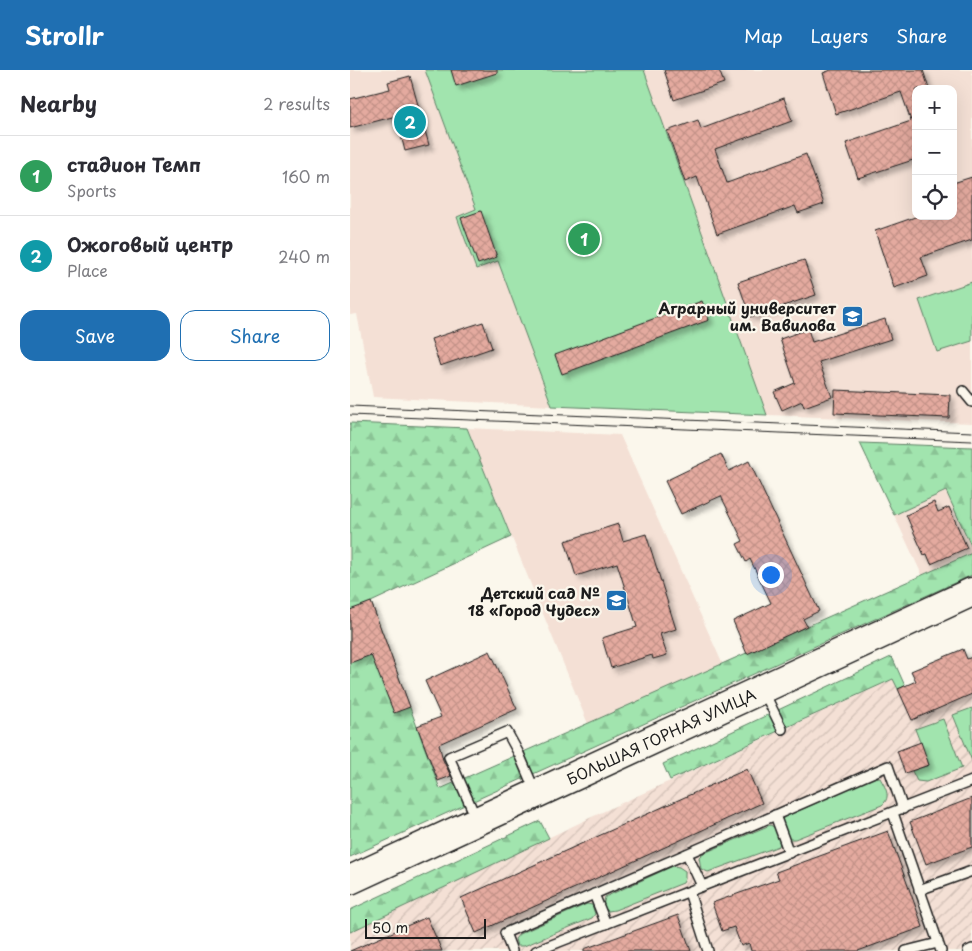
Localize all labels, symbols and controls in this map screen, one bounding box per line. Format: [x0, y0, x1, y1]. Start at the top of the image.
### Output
text: Strollr [25, 17, 104, 53]
text: Map [744, 22, 783, 49]
text: Layers [811, 22, 868, 49]
text: Share [896, 22, 947, 49]
map controls [912, 85, 957, 220]
button: + [912, 85, 957, 130]
text: Nearby [20, 87, 97, 119]
text: 2 results [263, 91, 330, 115]
pin: 2 [394, 103, 426, 141]
button: − [912, 130, 957, 175]
text: стадион Темп [67, 150, 201, 178]
text: 1 [32, 164, 40, 188]
text: 160 m [282, 164, 330, 188]
button: locate [912, 175, 957, 220]
text: Sports [67, 178, 116, 202]
pin: 1 [568, 220, 600, 258]
text: Ожоговый центр [67, 230, 233, 258]
text: 2 [30, 244, 42, 268]
text: 240 m [278, 244, 330, 268]
text: Place [67, 258, 108, 282]
place label: Аграрный университет им. Вавилова [658, 296, 836, 336]
school or university icon: Аграрный университет им. Вавилова [840, 304, 864, 328]
button: Save [20, 310, 170, 361]
button: Share [180, 310, 330, 361]
your location [758, 562, 784, 588]
place label: Детский сад № 18 «Город Чудес» [468, 581, 600, 621]
school or university icon: Детский сад № 18 «Город Чудес» [604, 589, 628, 613]
street label: БОЛЬШАЯ ГОРНАЯ УЛИЦА [563, 682, 759, 790]
scale bar [365, 916, 486, 939]
text: 50 m [372, 917, 408, 938]

